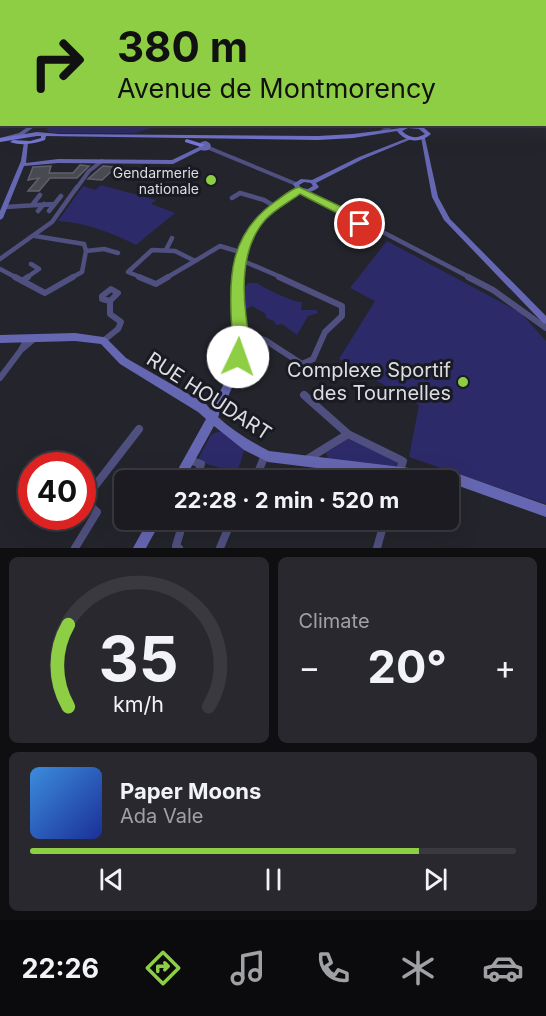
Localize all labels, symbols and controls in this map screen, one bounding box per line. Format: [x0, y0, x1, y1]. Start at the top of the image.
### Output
text: 380 m [117, 21, 248, 72]
icon: right [18, 24, 96, 102]
text: Avenue de Montmorency [117, 72, 436, 105]
place label: Gendarmerie nationale [113, 164, 199, 197]
marker: Gendarmerie nationale [204, 173, 218, 187]
pin [334, 198, 385, 249]
icon: arrive [343, 207, 376, 240]
position arrow [206, 325, 270, 389]
street label: RUE HOUDART [142, 347, 276, 445]
place label: Complexe Sportif des Tournelles [287, 358, 452, 405]
marker: Complexe Sportif des Tournelles [456, 375, 470, 389]
speed limit sign: 40 [18, 452, 96, 530]
text: 22:28 · 2 min · 520 m [174, 487, 399, 513]
text: Climate [299, 609, 370, 633]
text: 35 [99, 621, 179, 696]
text: 20° [368, 639, 447, 694]
text: − [299, 647, 320, 687]
text: + [494, 647, 516, 687]
text: km/h [113, 691, 164, 717]
text: Paper Moons [120, 778, 261, 804]
text: Ada Vale [120, 804, 203, 828]
icon: previous [95, 863, 128, 896]
icon: pause [257, 863, 290, 896]
icon: next [419, 863, 452, 896]
icon: directions [142, 947, 184, 989]
icon: music [227, 947, 269, 989]
icon: phone [312, 947, 354, 989]
icon: climate [397, 947, 439, 989]
icon: car [482, 947, 524, 989]
text: 22:26 [22, 952, 99, 985]

